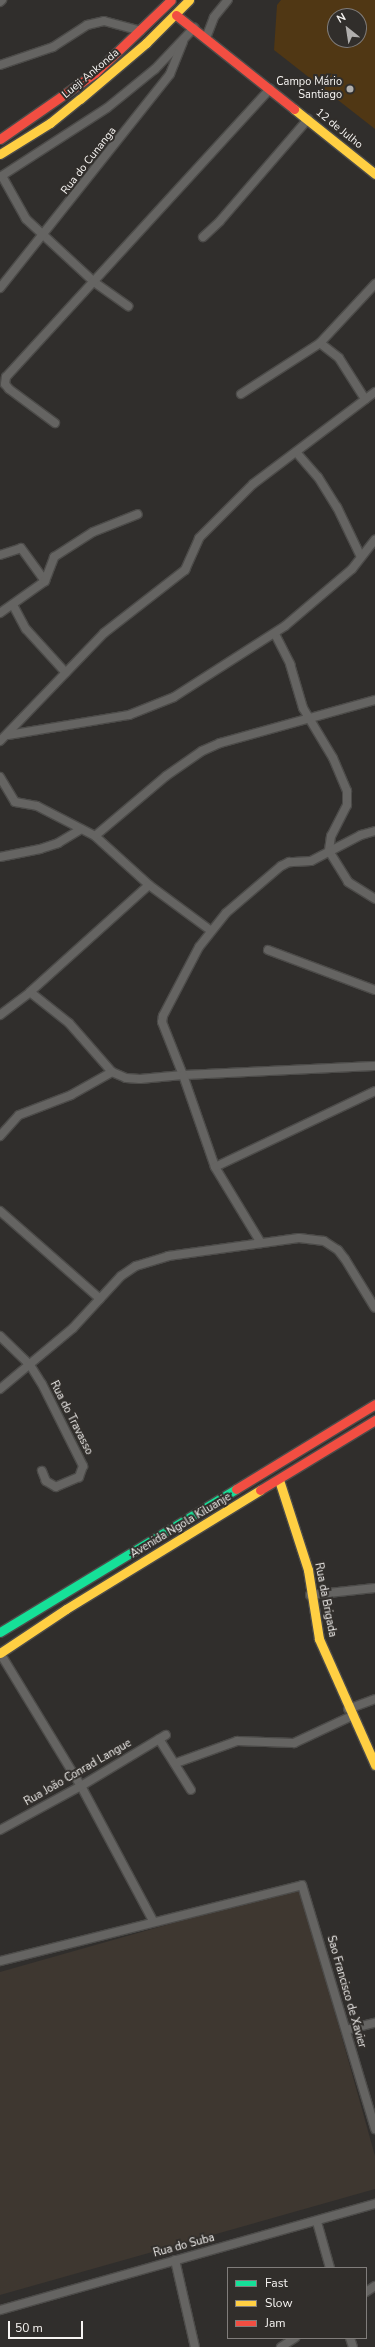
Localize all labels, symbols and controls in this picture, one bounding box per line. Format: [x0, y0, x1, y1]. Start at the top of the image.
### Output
north arrow [327, 8, 367, 48]
text: N [334, 9, 349, 27]
street label: Lueji Ankonda [60, 46, 122, 102]
place label: Campo Mário Santiago [276, 76, 342, 102]
marker: Campo Mário Santiago [345, 84, 355, 94]
street label: 12 de Julho [313, 106, 365, 152]
street label: Rua do Cunanga [59, 125, 119, 197]
street label: Rua do Travasso [47, 1379, 95, 1457]
street label: Avenida Ngola Kiluanje [128, 1491, 234, 1561]
street label: Rua da Brigada [311, 1562, 339, 1638]
street label: Rua João Conrad Langue [22, 1737, 134, 1809]
street label: Sao Francisco de Xavier [324, 1934, 368, 2050]
street label: Rua do Suba [152, 2232, 216, 2260]
legend [227, 2267, 367, 2339]
text: Fast [265, 2275, 288, 2291]
text: Slow [265, 2295, 293, 2311]
scale bar [10, 2313, 85, 2339]
text: Jam [265, 2315, 286, 2331]
text: 50 m [15, 2320, 43, 2336]

